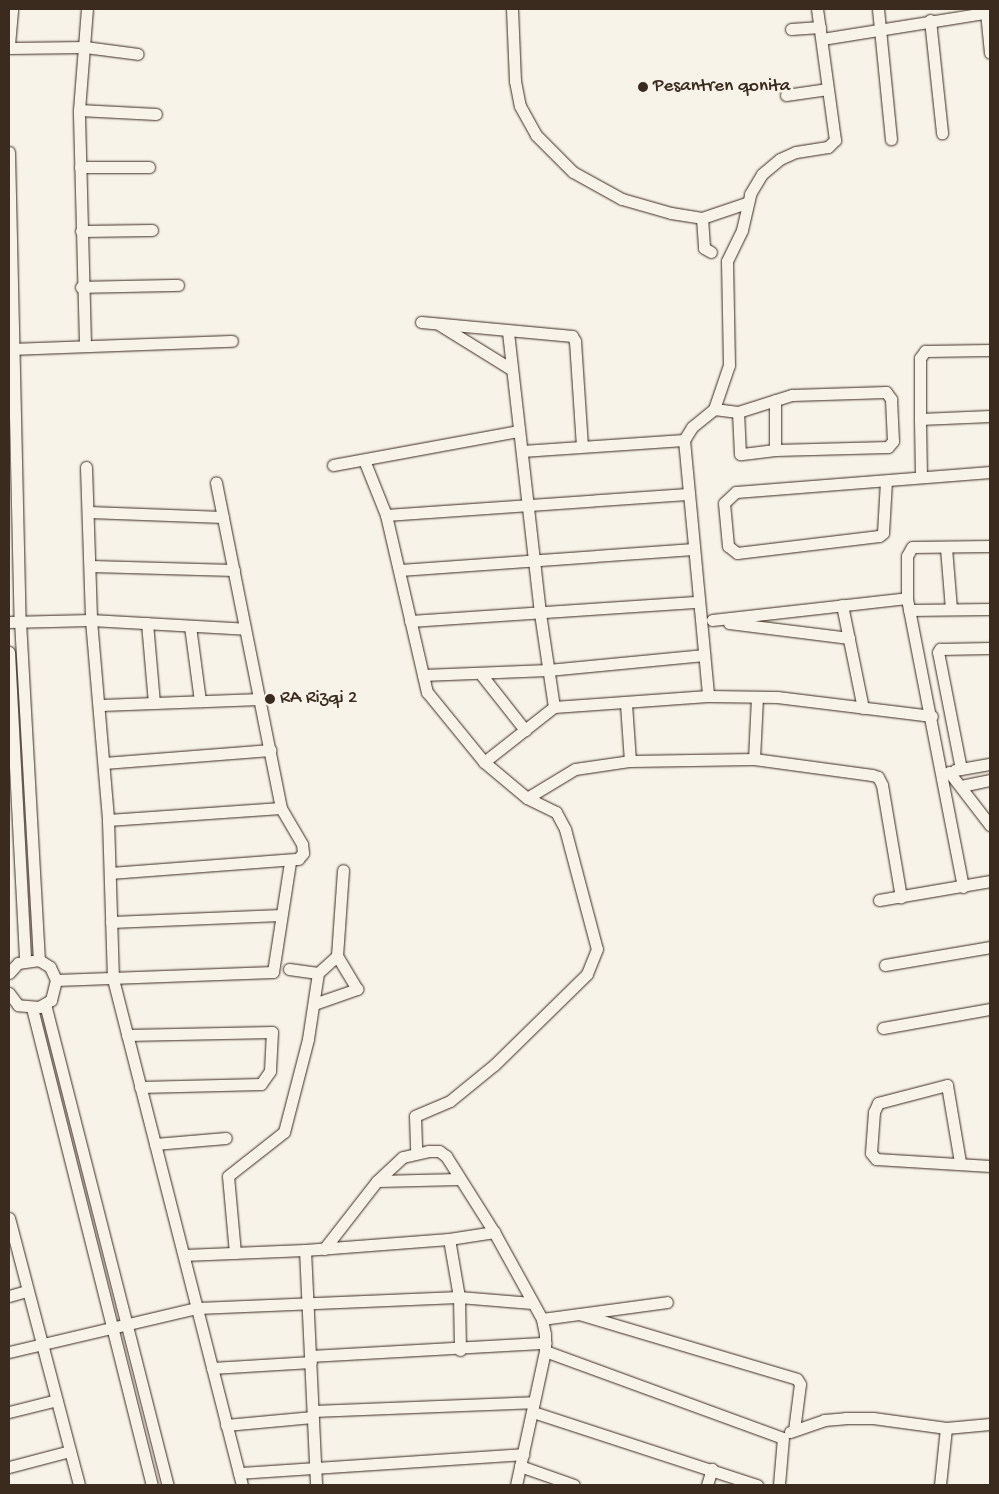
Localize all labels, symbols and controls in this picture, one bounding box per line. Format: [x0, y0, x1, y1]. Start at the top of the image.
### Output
place label: Pesantren qonita [653, 76, 790, 98]
marker: Pesantren qonita [637, 81, 649, 93]
place label: RA Rizqi 2 [280, 688, 357, 710]
marker: RA Rizqi 2 [264, 693, 276, 705]

